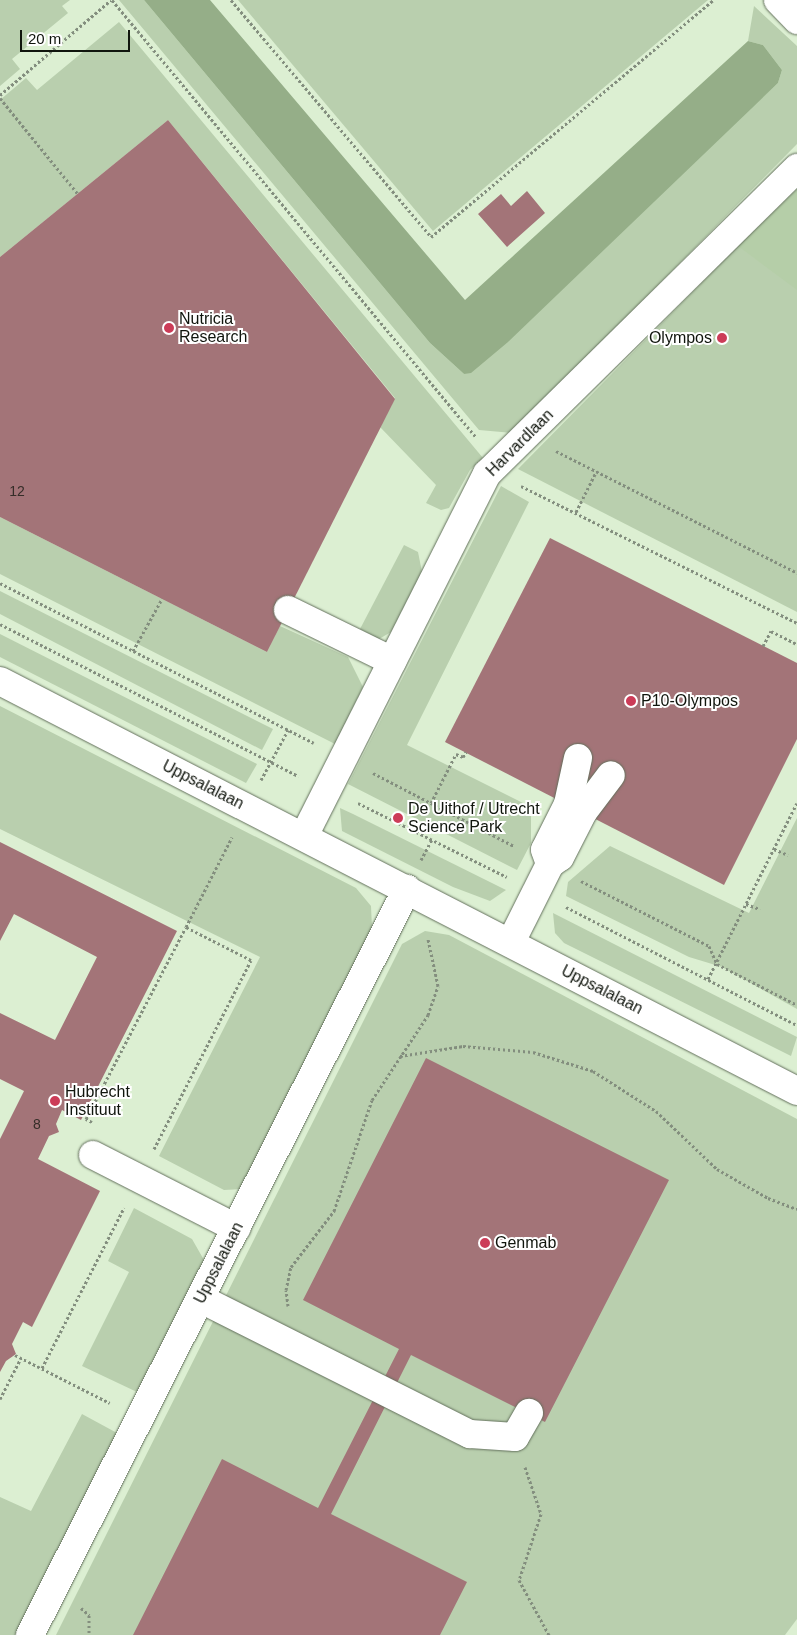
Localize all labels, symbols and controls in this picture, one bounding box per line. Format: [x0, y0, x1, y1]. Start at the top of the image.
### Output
scale bar [22, 20, 132, 52]
text: 20 m [28, 30, 61, 47]
place label: Nutricia Research [179, 309, 247, 347]
marker: Nutricia Research [163, 322, 175, 334]
place label: Olympos [649, 328, 712, 348]
marker: Olympos [716, 332, 728, 344]
street label: Harvardlaan [482, 405, 558, 481]
house number: 12 [9, 483, 25, 499]
place label: P10-Olympos [641, 691, 738, 711]
marker: P10-Olympos [625, 695, 637, 707]
street label: Uppsalalaan [159, 756, 247, 814]
place label: De Uithof / Utrecht Science Park [408, 799, 540, 837]
marker: De Uithof / Utrecht Science Park [392, 812, 404, 824]
street label: Uppsalalaan [558, 961, 646, 1019]
place label: Hubrecht Instituut [65, 1082, 130, 1120]
marker: Hubrecht Instituut [49, 1095, 61, 1107]
house number: 8 [33, 1116, 41, 1132]
street label: Uppsalalaan [190, 1219, 248, 1307]
place label: Genmab [495, 1233, 556, 1253]
marker: Genmab [479, 1237, 491, 1249]

